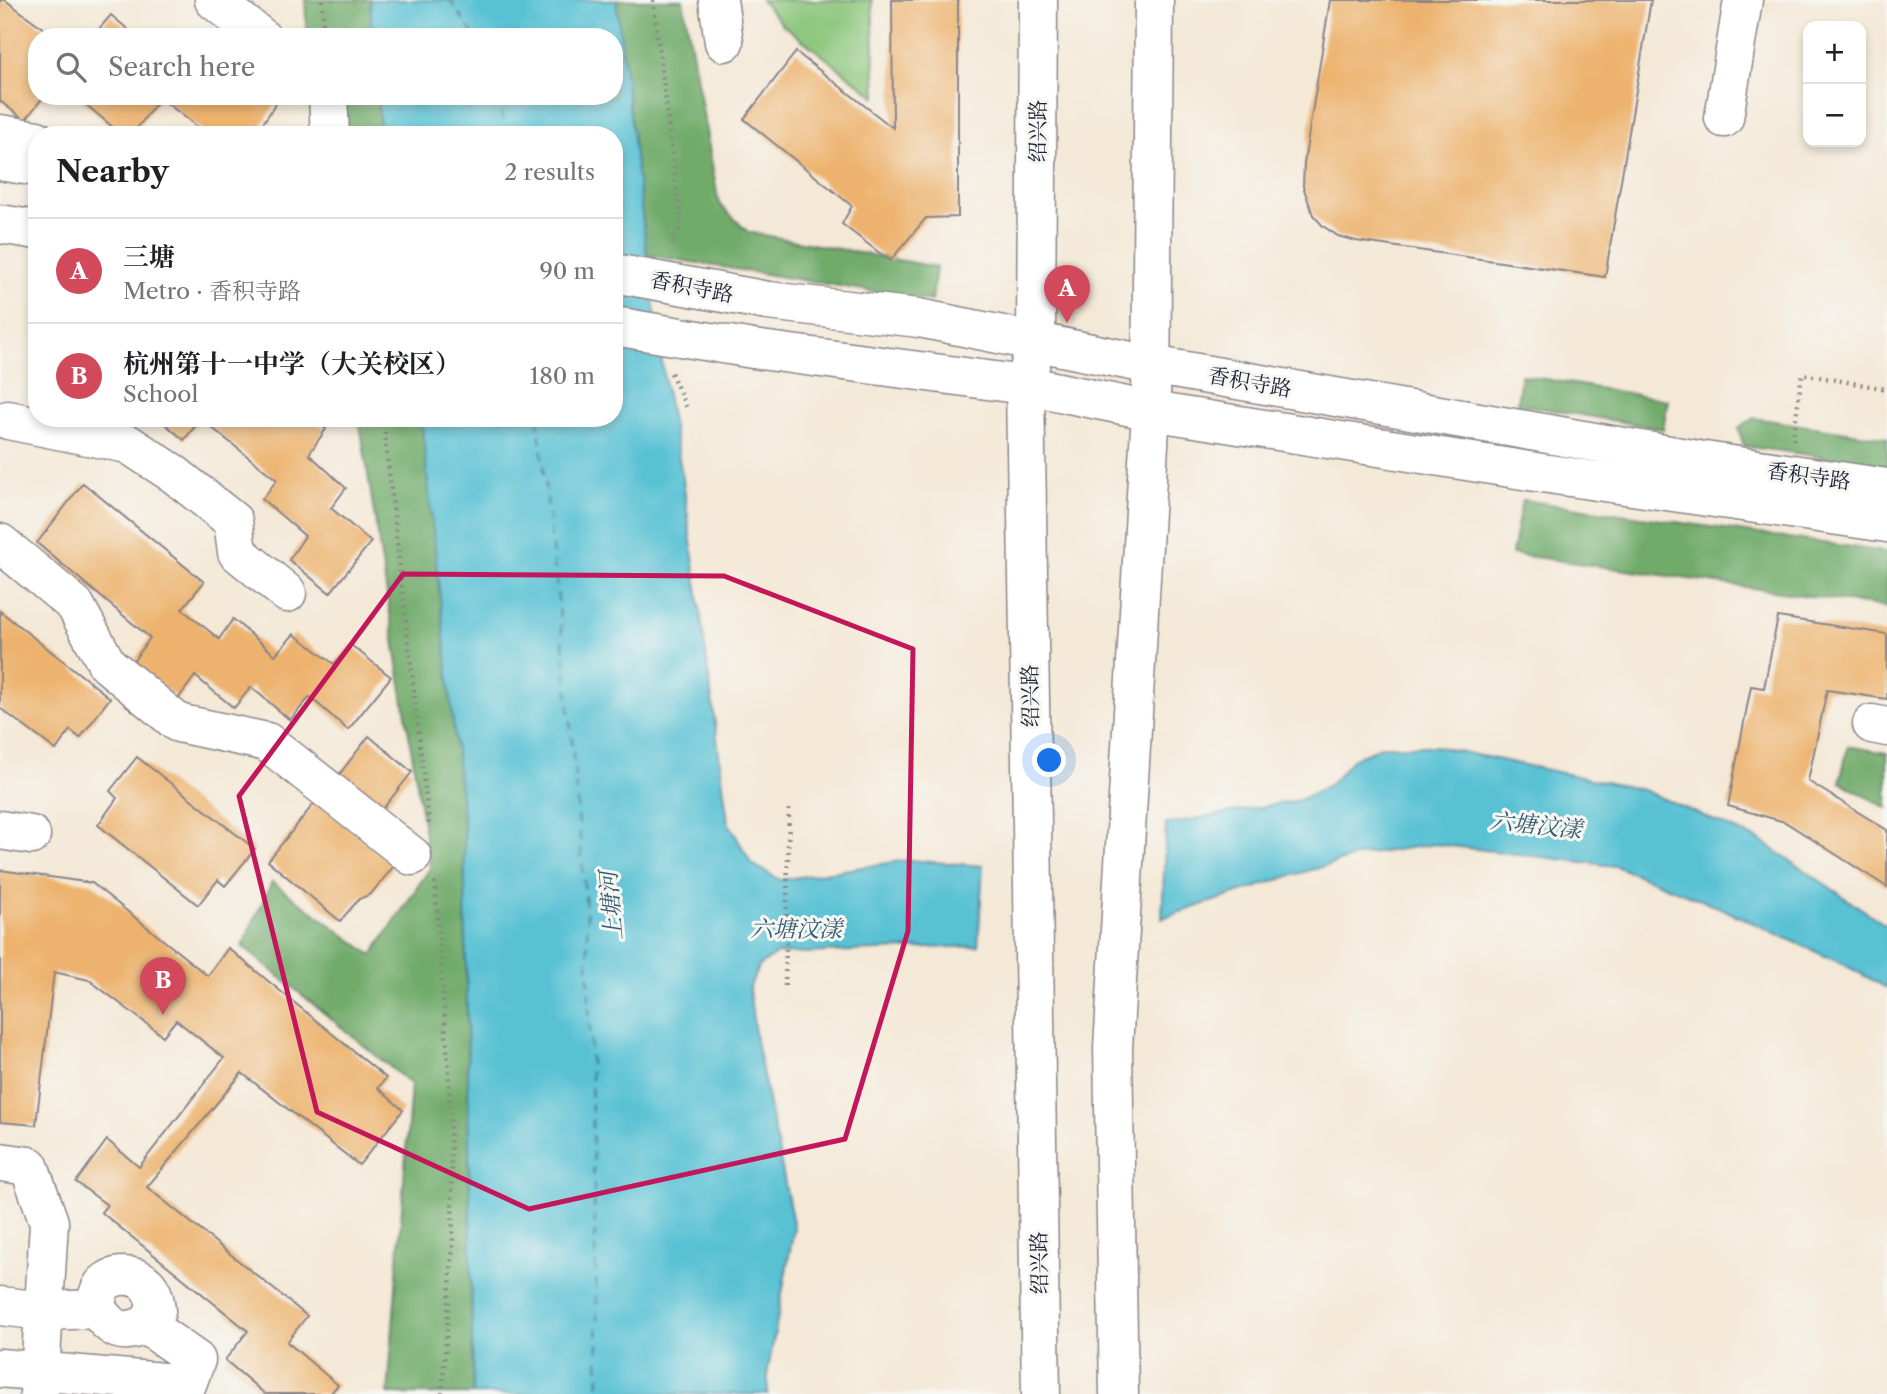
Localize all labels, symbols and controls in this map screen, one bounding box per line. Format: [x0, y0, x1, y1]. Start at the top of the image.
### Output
map controls [1803, 21, 1866, 147]
button: + [1803, 21, 1866, 84]
search box [28, 28, 623, 105]
icon: search [52, 48, 90, 86]
text: Search here [108, 51, 255, 83]
button: − [1803, 84, 1866, 147]
street label: 绍兴路 [1025, 100, 1050, 163]
text: Nearby [56, 153, 169, 190]
text: 2 results [504, 158, 595, 186]
text: 三塘 [123, 241, 175, 273]
text: A [70, 257, 88, 285]
text: 90 m [539, 257, 595, 285]
pin: A [1044, 265, 1090, 323]
street label: 香积寺路 [648, 267, 736, 307]
text: Metro · 香积寺路 [123, 277, 301, 305]
text: 杭州第十一中学（大关校区） [123, 348, 461, 380]
text: B [70, 362, 88, 390]
text: 180 m [530, 362, 595, 390]
street label: 香积寺路 [1206, 362, 1294, 402]
text: School [123, 380, 198, 408]
street label: 香积寺路 [1766, 458, 1852, 494]
street label: 绍兴路 [1017, 664, 1043, 728]
your location [1032, 743, 1066, 777]
water label: 六塘汶漾 [1489, 806, 1586, 844]
water label: 上塘河 [594, 866, 628, 942]
water label: 六塘汶漾 [750, 915, 845, 943]
pin: B [140, 957, 186, 1015]
street label: 绍兴路 [1026, 1231, 1052, 1295]

